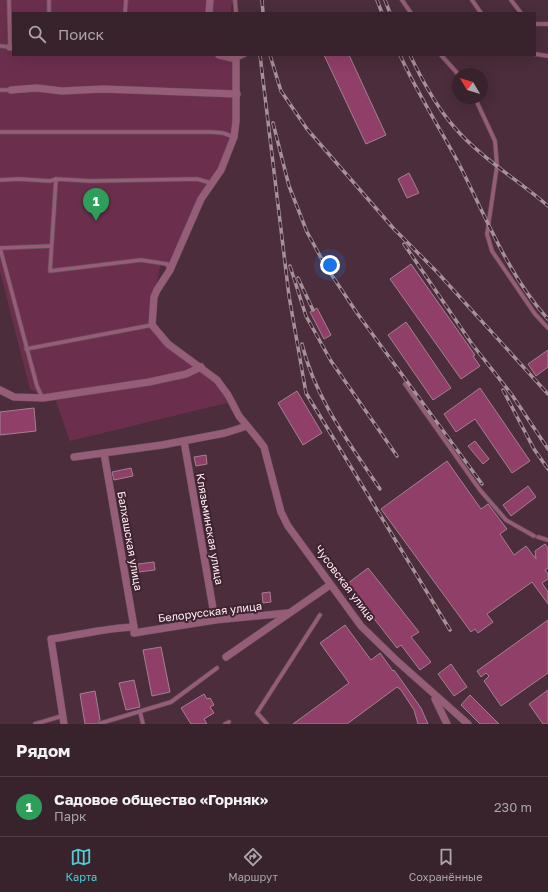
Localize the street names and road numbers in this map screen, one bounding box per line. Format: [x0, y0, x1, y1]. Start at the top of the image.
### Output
street label: Клязьминская улица [194, 472, 227, 586]
street label: Балхашская улица [115, 490, 146, 592]
street label: Чусовская улица [313, 542, 378, 623]
street label: Белорусская улица [157, 599, 263, 624]

